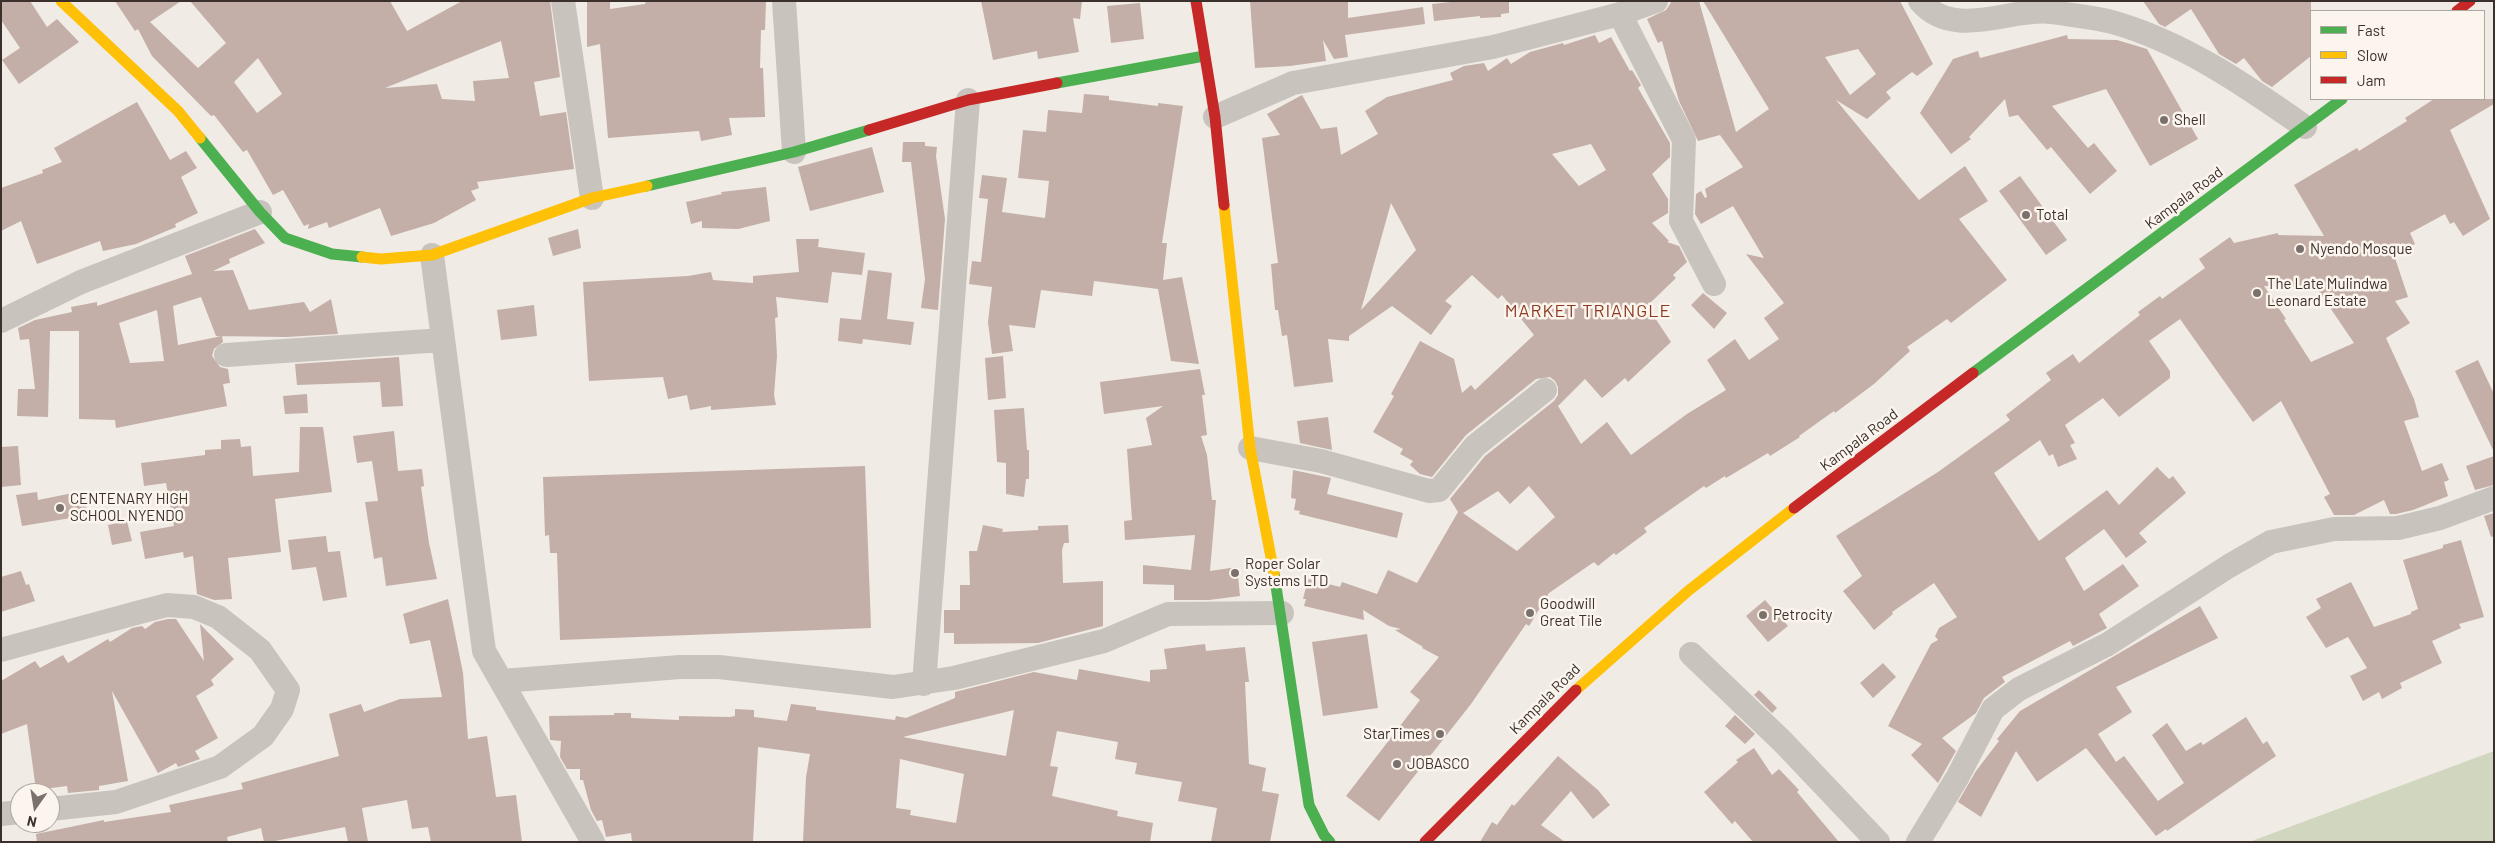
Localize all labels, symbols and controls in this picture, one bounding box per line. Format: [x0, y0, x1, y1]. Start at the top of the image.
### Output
legend [2310, 10, 2485, 100]
text: Fast [2357, 21, 2385, 39]
text: Slow [2357, 46, 2388, 64]
text: Jam [2357, 71, 2386, 89]
place label: Shell [2174, 111, 2206, 129]
marker: Shell [2158, 114, 2170, 126]
street label: Kampala Road [2142, 163, 2226, 233]
place label: Total [2036, 206, 2068, 224]
marker: Total [2020, 209, 2032, 221]
place label: Nyendo Mosque [2310, 240, 2413, 258]
marker: Nyendo Mosque [2294, 243, 2306, 255]
place label: The Late Mulindwa Leonard Estate [2267, 275, 2387, 310]
marker: The Late Mulindwa Leonard Estate [2251, 287, 2263, 299]
district label: MARKET TRIANGLE [1503, 300, 1673, 322]
street label: Kampala Road [1817, 405, 1901, 475]
place label: CENTENARY HIGH SCHOOL NYENDO [70, 490, 188, 525]
marker: CENTENARY HIGH SCHOOL NYENDO [54, 502, 66, 514]
place label: Roper Solar Systems LTD [1245, 555, 1328, 590]
marker: Roper Solar Systems LTD [1229, 567, 1241, 579]
place label: Goodwill Great Tile [1540, 595, 1602, 630]
place label: Petrocity [1773, 606, 1833, 624]
marker: Goodwill Great Tile [1524, 607, 1536, 619]
marker: Petrocity [1757, 609, 1769, 621]
street label: Kampala Road [1506, 660, 1584, 738]
place label: StarTimes [1363, 725, 1430, 743]
marker: StarTimes [1434, 728, 1446, 740]
place label: JOBASCO [1407, 755, 1470, 773]
marker: JOBASCO [1391, 758, 1403, 770]
north arrow [10, 783, 60, 833]
text: N [25, 813, 38, 831]

